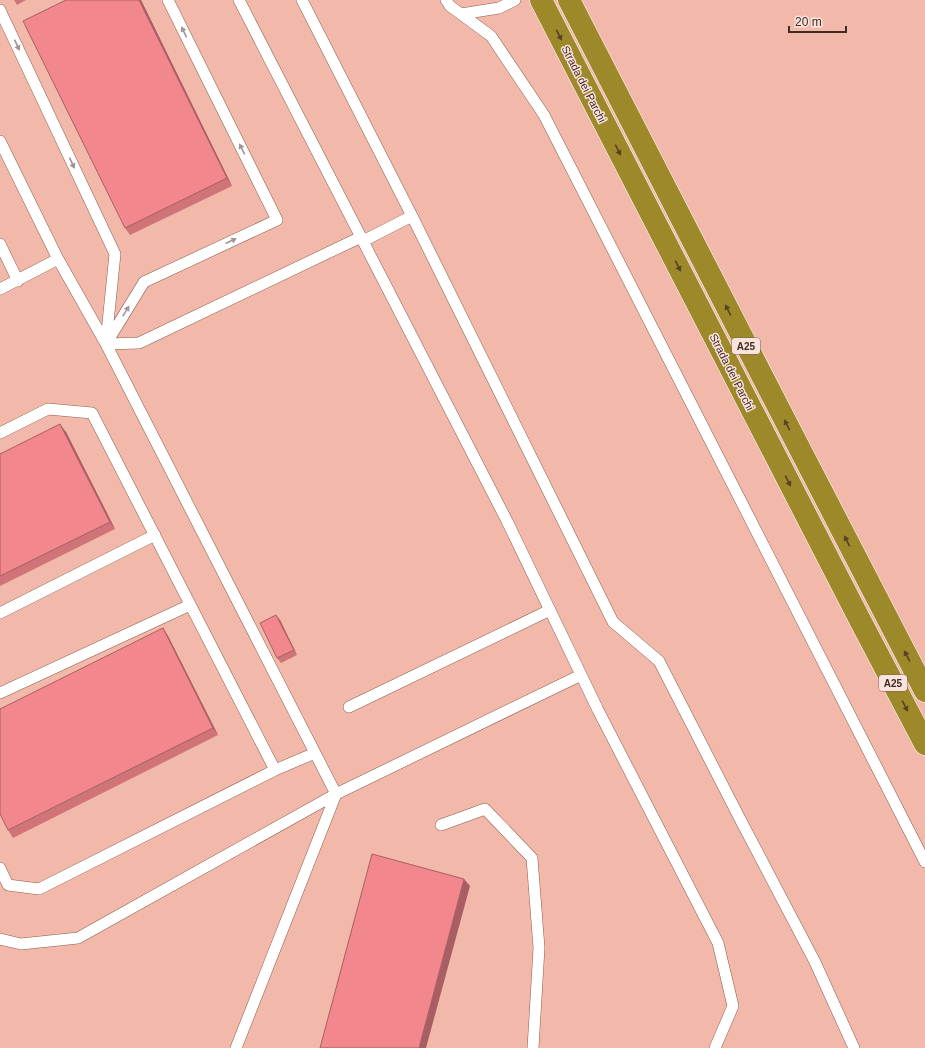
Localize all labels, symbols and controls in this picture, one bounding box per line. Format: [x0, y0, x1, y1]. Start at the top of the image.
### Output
scale bar [789, 8, 846, 34]
text: 20 m [795, 15, 822, 29]
one-way arrow [181, 27, 187, 38]
one-way arrow [556, 29, 562, 41]
one-way arrow [14, 40, 20, 51]
street label: Strada dei Parchi [559, 44, 609, 124]
one-way arrow [239, 143, 245, 155]
one-way arrow [615, 145, 621, 156]
one-way arrow [69, 157, 75, 169]
one-way arrow [225, 238, 236, 244]
one-way arrow [674, 260, 681, 272]
one-way arrow [724, 304, 731, 315]
one-way arrow [122, 306, 130, 316]
street label: Strada dei Parchi [707, 332, 757, 412]
road number: A25 [732, 338, 760, 354]
one-way arrow [784, 419, 790, 431]
one-way arrow [785, 475, 792, 487]
one-way arrow [844, 535, 850, 546]
one-way arrow [904, 650, 910, 662]
road number: A25 [879, 675, 907, 691]
one-way arrow [902, 700, 908, 712]

